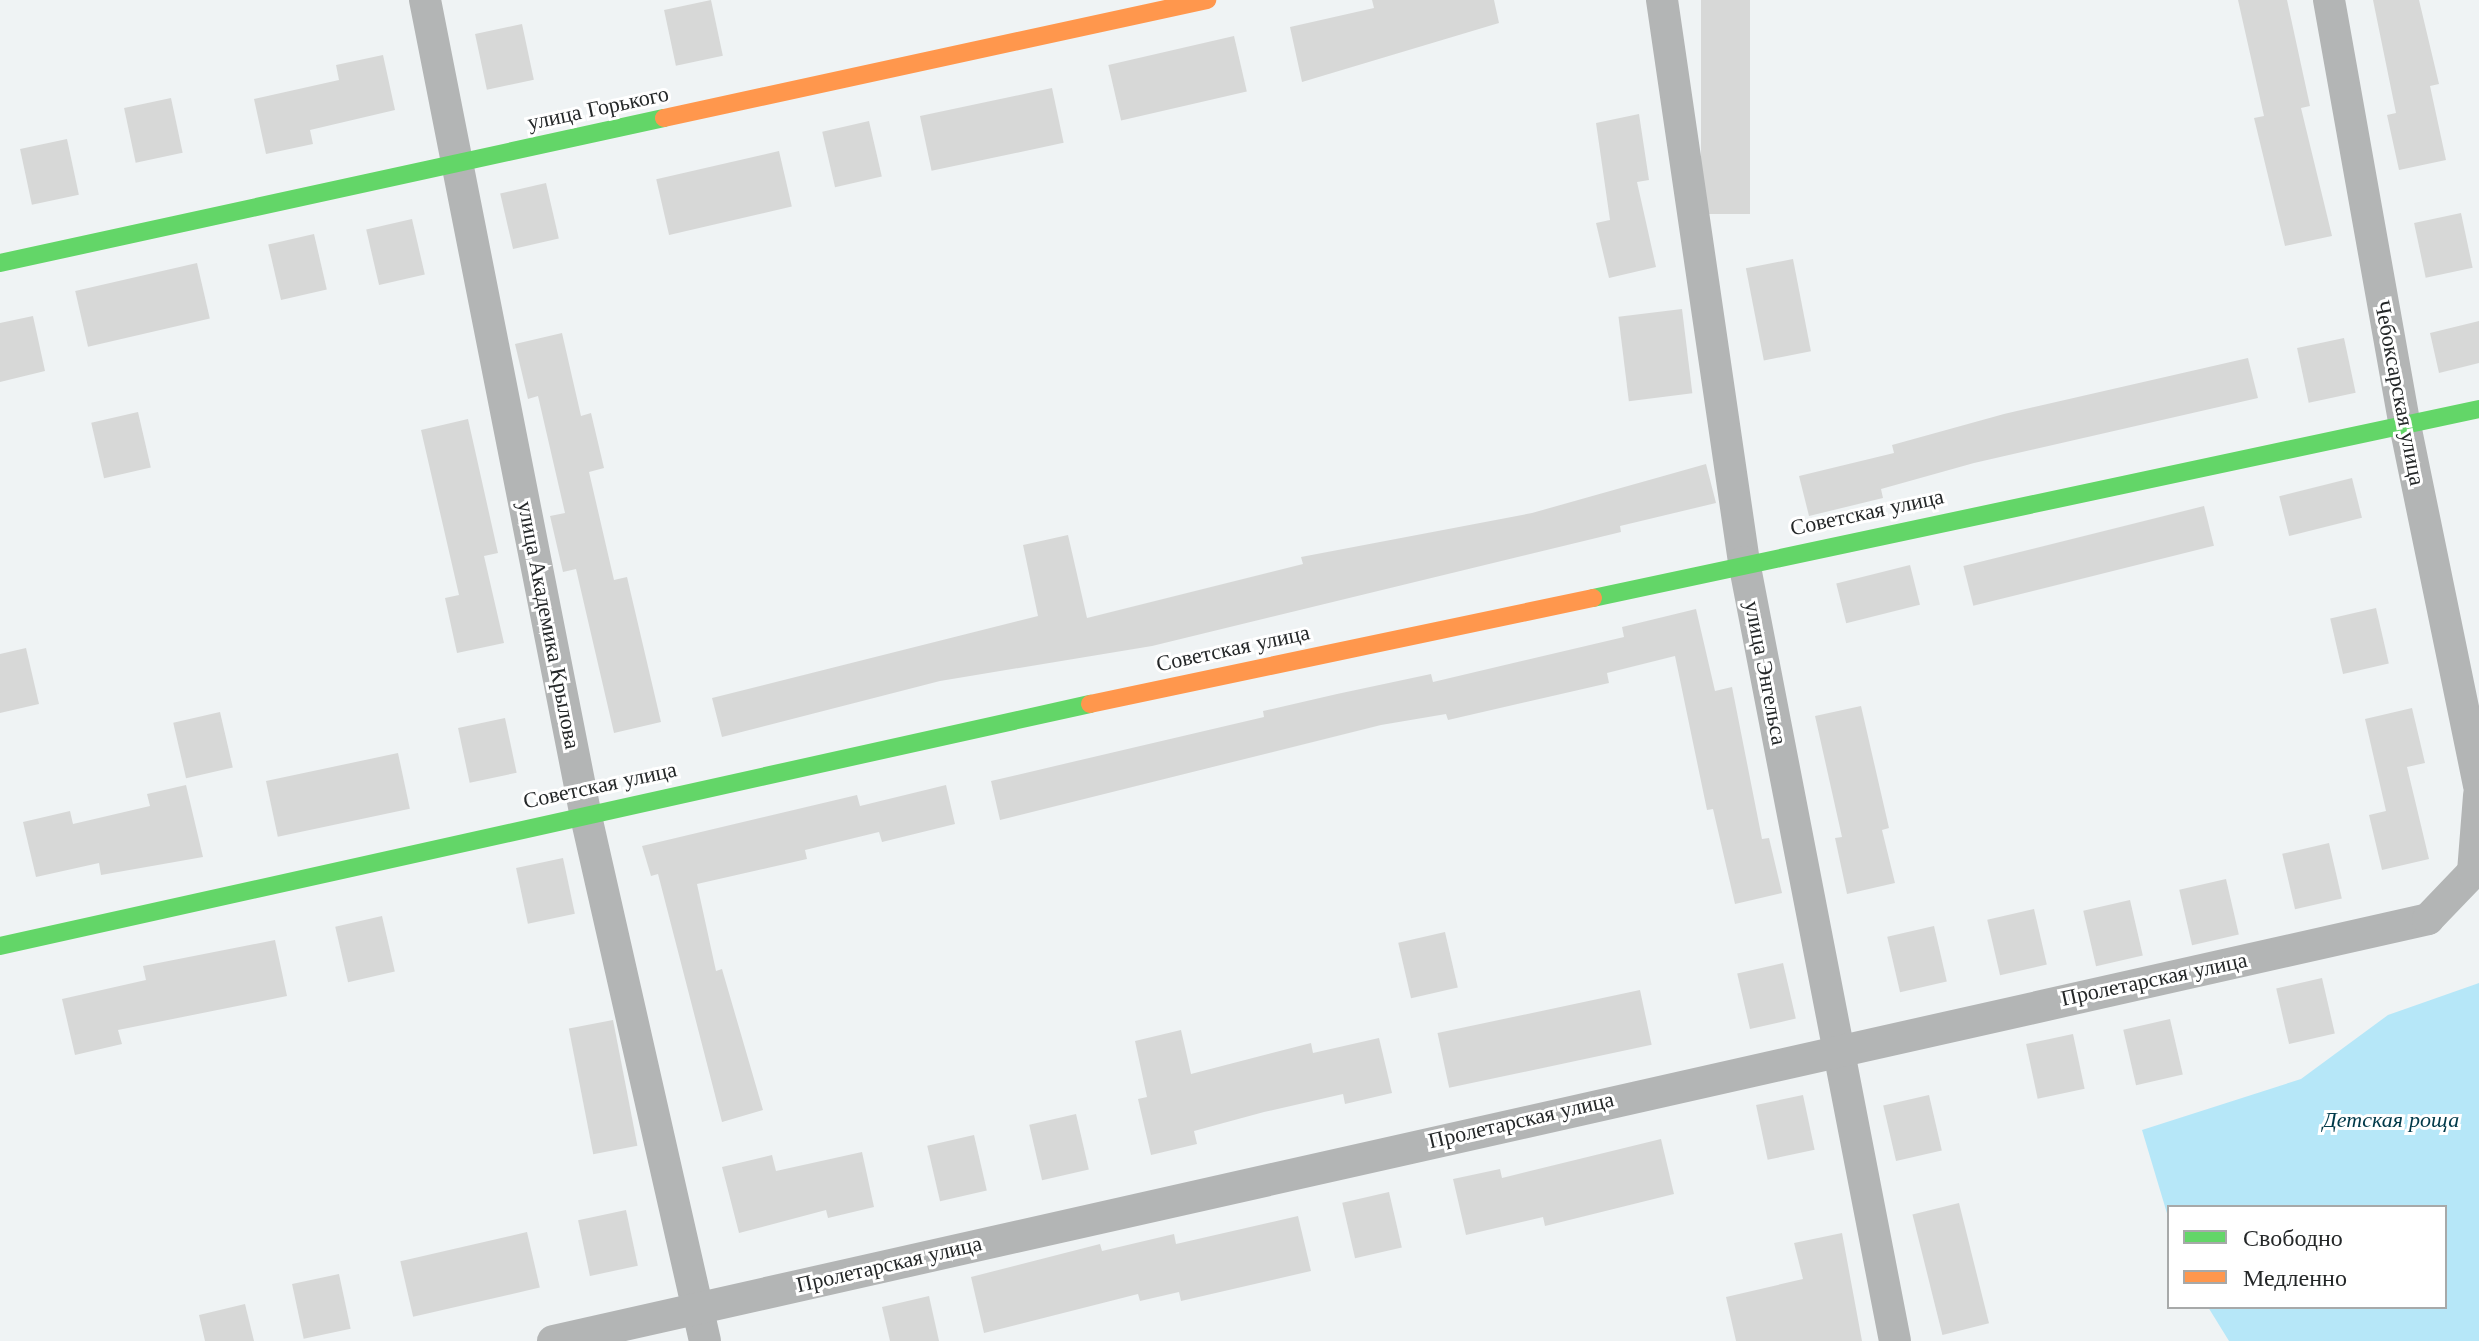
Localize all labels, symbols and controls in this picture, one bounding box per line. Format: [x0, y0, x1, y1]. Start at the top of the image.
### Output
street label: улица Горького [525, 80, 671, 136]
street label: Чебоксарская улица [2369, 298, 2431, 488]
street label: Советская улица [1788, 483, 1946, 541]
street label: улица Академика Крылова [512, 499, 586, 751]
street label: улица Энгельса [1739, 599, 1793, 747]
street label: Советская улица [1154, 619, 1312, 677]
street label: Советская улица [521, 756, 679, 814]
street label: Пролетарская улица [2059, 946, 2249, 1012]
street label: Пролетарская улица [1426, 1086, 1616, 1154]
park label: Детская роща [2323, 1107, 2459, 1133]
legend [2167, 1205, 2447, 1309]
text: Свободно [2243, 1223, 2343, 1252]
street label: Пролетарская улица [794, 1230, 984, 1298]
text: Медленно [2243, 1263, 2347, 1292]

